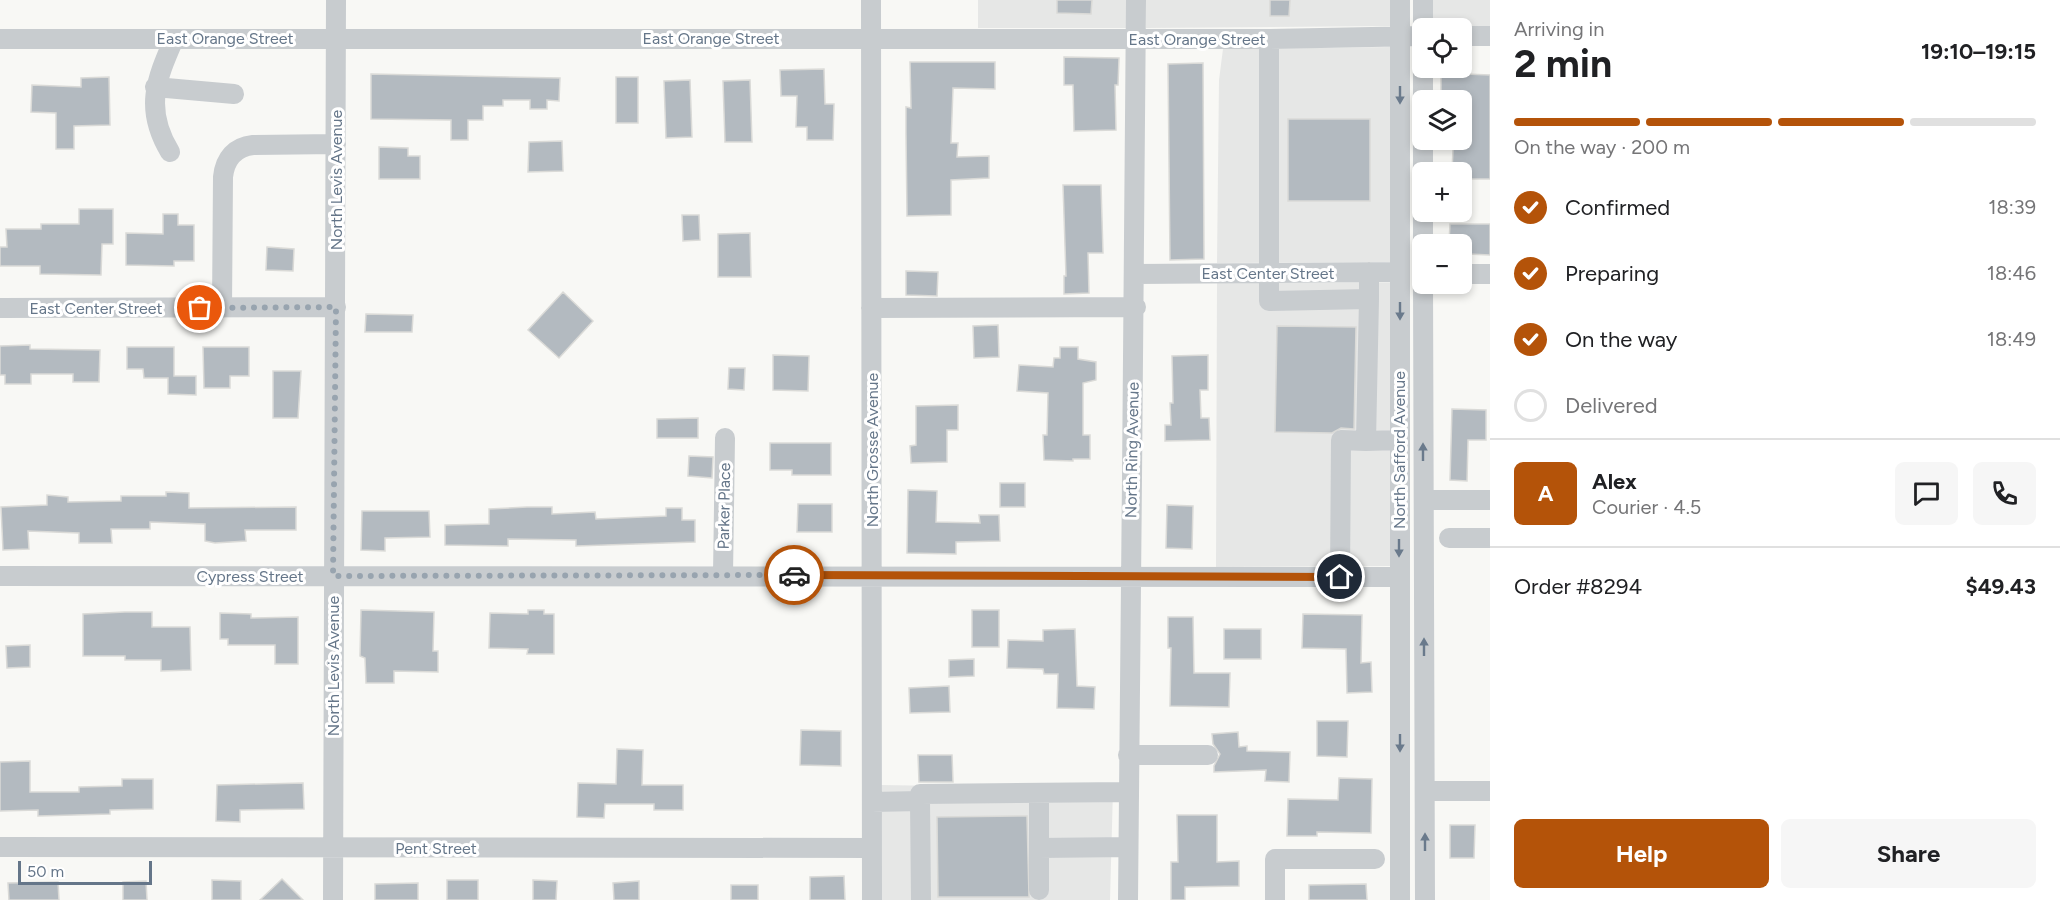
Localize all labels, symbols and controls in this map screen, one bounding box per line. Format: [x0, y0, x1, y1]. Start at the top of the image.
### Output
text: Arriving in [1514, 17, 1604, 41]
map controls [1412, 18, 1472, 294]
button: locate [1412, 18, 1472, 78]
street label: East Orange Street [157, 29, 293, 48]
street label: East Orange Street [643, 29, 779, 48]
street label: East Orange Street [1129, 30, 1265, 49]
text: 19:10–19:15 [1921, 38, 2036, 65]
text: 2 min [1514, 40, 1612, 87]
one-way arrow [1395, 86, 1405, 105]
button: layers [1412, 90, 1472, 150]
street label: North Levis Avenue [327, 110, 346, 250]
text: On the way · 200 m [1514, 135, 1690, 159]
button: + [1412, 162, 1472, 222]
icon: check [1514, 191, 1547, 224]
text: Confirmed [1565, 194, 1670, 221]
text: 18:39 [1988, 195, 2036, 219]
button: − [1412, 234, 1472, 294]
icon: check [1514, 257, 1547, 290]
text: Preparing [1565, 260, 1659, 287]
text: 18:46 [1987, 261, 2036, 285]
street label: East Center Street [1201, 264, 1335, 283]
pin [174, 282, 225, 333]
icon: bag [183, 291, 216, 324]
street label: East Center Street [29, 299, 163, 318]
one-way arrow [1395, 302, 1405, 321]
icon: check [1514, 323, 1547, 356]
text: On the way [1565, 326, 1677, 353]
text: 18:49 [1987, 327, 2036, 351]
street label: North Safford Avenue [1390, 371, 1409, 529]
street label: North Grosse Avenue [863, 372, 882, 527]
street label: North Ring Avenue [1121, 382, 1143, 518]
text: Delivered [1565, 392, 1658, 419]
one-way arrow [1418, 442, 1428, 461]
street label: Parker Place [714, 462, 734, 550]
button: chat [1895, 462, 1958, 525]
button: phone [1973, 462, 2036, 525]
text: Alex [1592, 468, 1637, 495]
text: A [1538, 480, 1553, 507]
text: Courier · 4.5 [1592, 495, 1701, 519]
one-way arrow [1394, 539, 1404, 558]
courier [764, 545, 824, 605]
pin [1314, 551, 1365, 602]
icon: car [778, 559, 811, 592]
icon: home [1323, 560, 1356, 593]
street label: Cypress Street [196, 567, 304, 586]
text: Order #8294 [1514, 573, 1642, 600]
text: $49.43 [1966, 573, 2036, 600]
street label: North Levis Avenue [324, 596, 343, 736]
one-way arrow [1419, 637, 1429, 656]
one-way arrow [1395, 734, 1405, 753]
button: Help [1514, 819, 1769, 888]
button: Share [1781, 819, 2036, 888]
one-way arrow [1420, 832, 1430, 851]
street label: Pent Street [395, 839, 477, 858]
scale bar [18, 858, 152, 886]
text: 50 m [27, 862, 64, 881]

